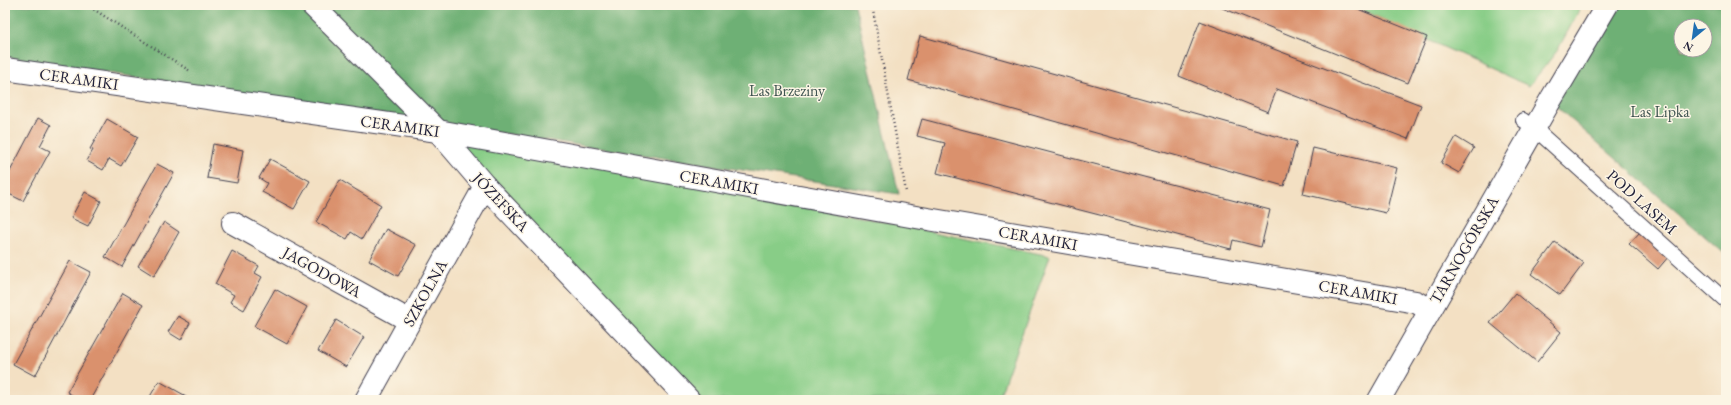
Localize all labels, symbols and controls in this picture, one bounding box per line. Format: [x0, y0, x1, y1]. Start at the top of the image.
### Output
north arrow [1673, 18, 1713, 58]
text: N [1681, 38, 1695, 55]
street label: CERAMIKI [38, 63, 120, 95]
park label: Las Brzeziny [749, 80, 826, 101]
park label: Las Lipka [1630, 101, 1690, 122]
street label: CERAMIKI [359, 110, 441, 142]
street label: CERAMIKI [678, 165, 761, 199]
street label: POD LASEM [1602, 165, 1682, 239]
street label: JÓZEFSKA [467, 166, 535, 237]
street label: TARNOGÓRSKA [1425, 191, 1504, 308]
street label: CERAMIKI [997, 221, 1080, 255]
street label: JAGODOWA [277, 241, 366, 303]
street label: SZKOLNA [398, 255, 452, 330]
street label: CERAMIKI [1317, 275, 1400, 309]

